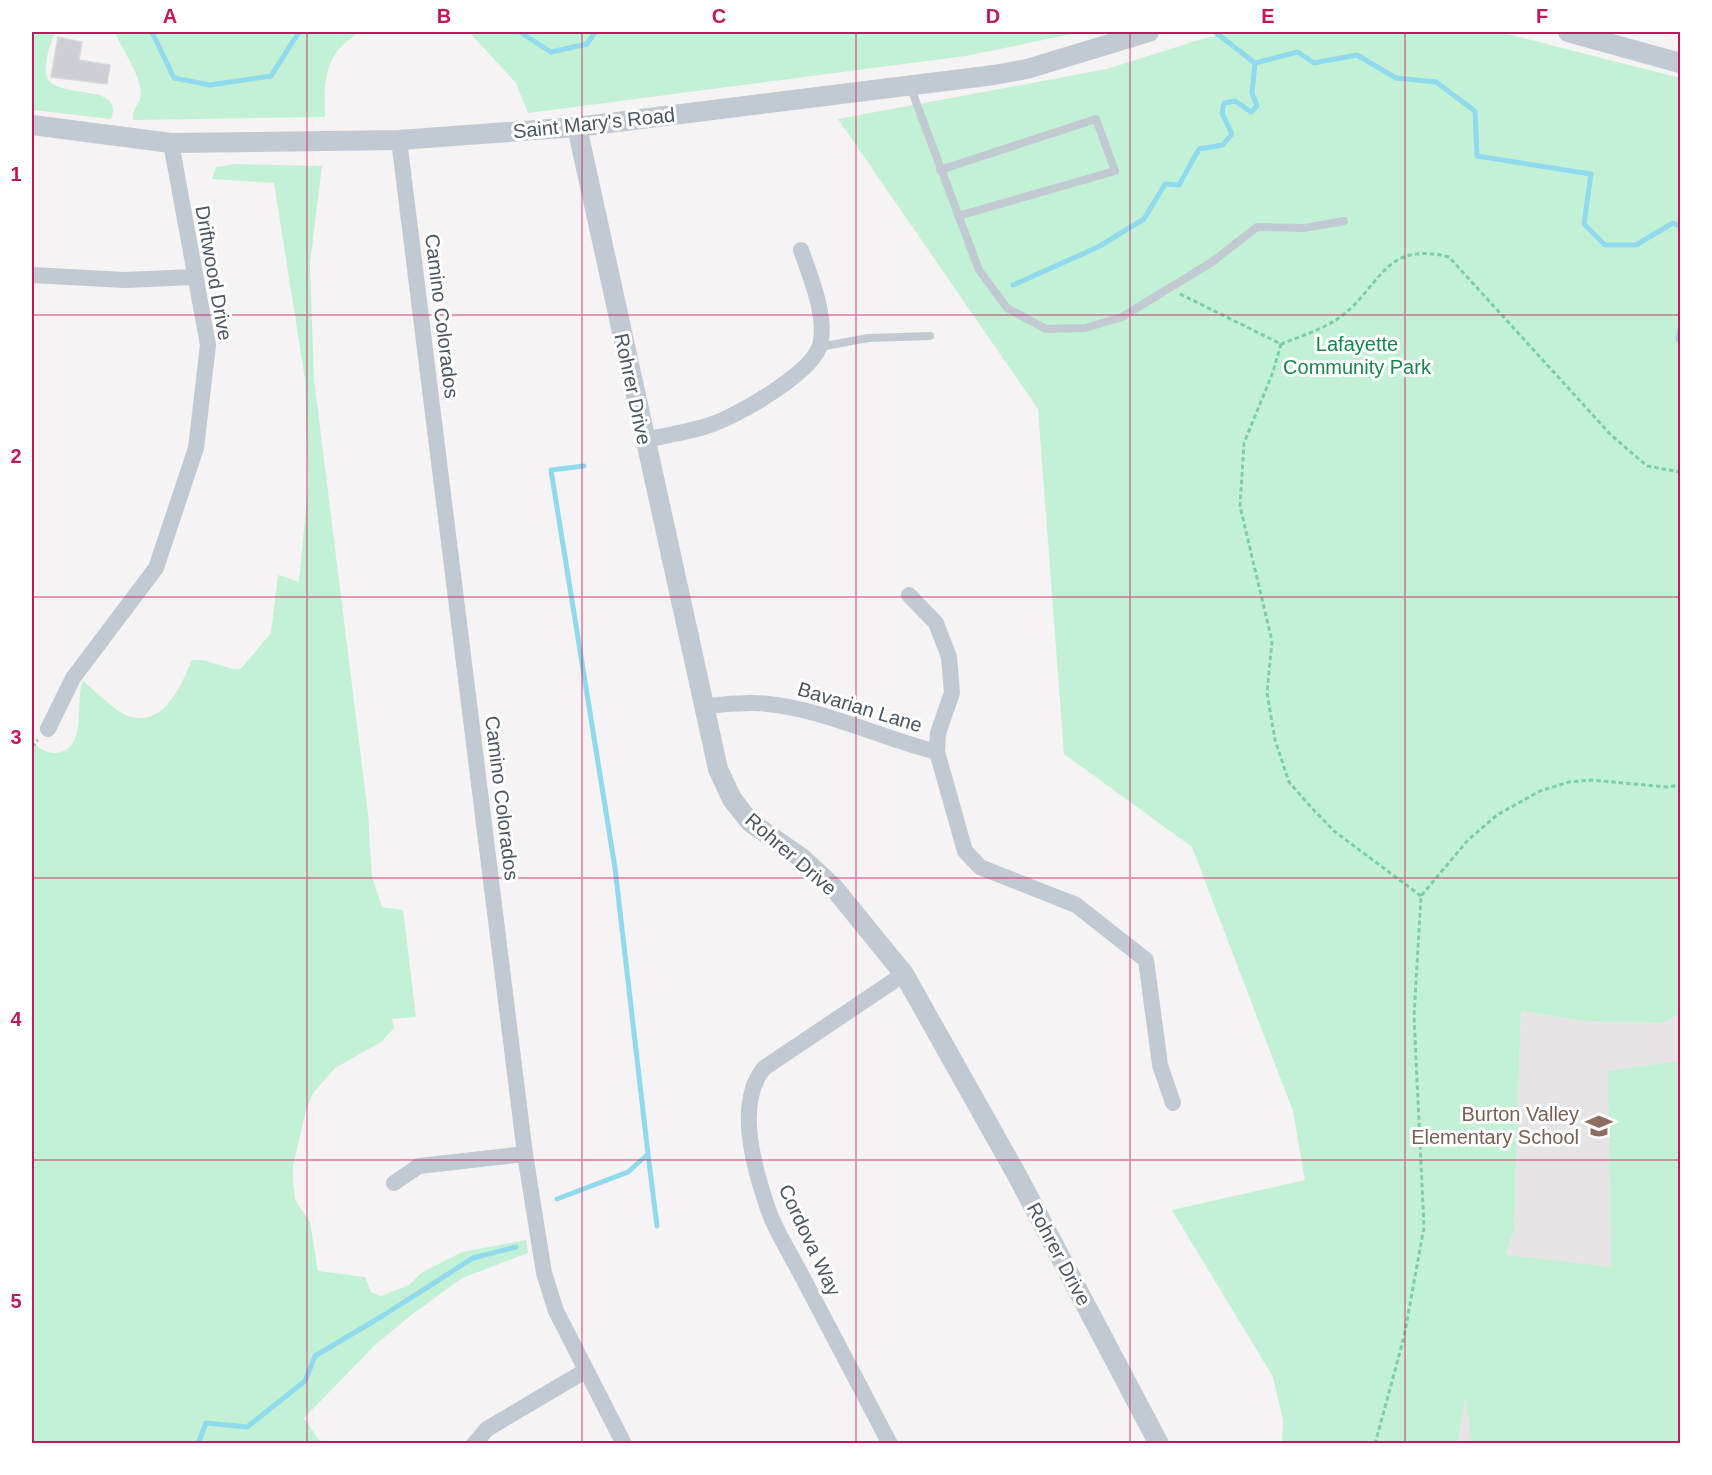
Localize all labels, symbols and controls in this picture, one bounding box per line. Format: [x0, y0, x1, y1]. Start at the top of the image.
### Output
text: A [163, 5, 177, 27]
text: B [437, 5, 451, 27]
text: C [712, 5, 726, 27]
text: D [986, 5, 1000, 27]
text: E [1261, 5, 1275, 27]
text: F [1536, 5, 1548, 27]
street label: Saint Mary's Road [512, 104, 676, 142]
text: 1 [10, 163, 22, 185]
street label: Driftwood Drive [191, 204, 237, 342]
street label: Camino Colorados [421, 232, 463, 400]
street label: Rohrer Drive [610, 331, 656, 447]
park label: Lafayette Community Park [1283, 333, 1432, 378]
text: 2 [10, 445, 22, 467]
street label: Bavarian Lane [795, 678, 925, 736]
street label: Camino Colorados [481, 714, 523, 882]
text: 3 [10, 726, 22, 748]
street label: Rohrer Drive [741, 809, 841, 899]
text: 4 [10, 1008, 22, 1030]
place label: Burton Valley Elementary School [1411, 1103, 1579, 1148]
school or university icon: Burton Valley Elementary School [1584, 1111, 1614, 1141]
street label: Cordova Way [775, 1181, 845, 1299]
street label: Rohrer Drive [1023, 1199, 1095, 1309]
text: 5 [10, 1290, 22, 1312]

